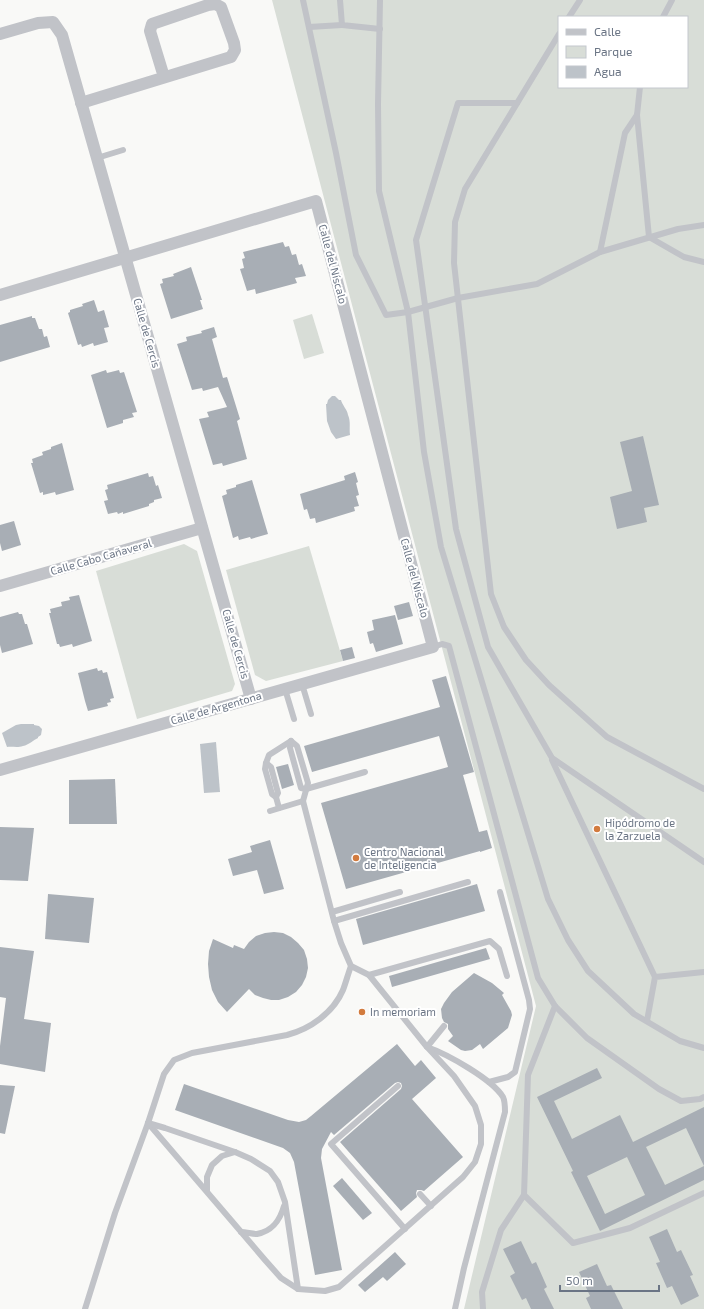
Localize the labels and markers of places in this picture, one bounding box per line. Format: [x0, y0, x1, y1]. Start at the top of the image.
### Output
place label: Hipódromo de la Zarzuela [605, 816, 675, 842]
marker: Hipódromo de la Zarzuela [592, 824, 602, 834]
place label: Centro Nacional de Inteligencia [364, 845, 444, 871]
marker: Centro Nacional de Inteligencia [351, 853, 361, 863]
place label: In memoriam [370, 1005, 436, 1018]
marker: In memoriam [357, 1007, 367, 1017]

